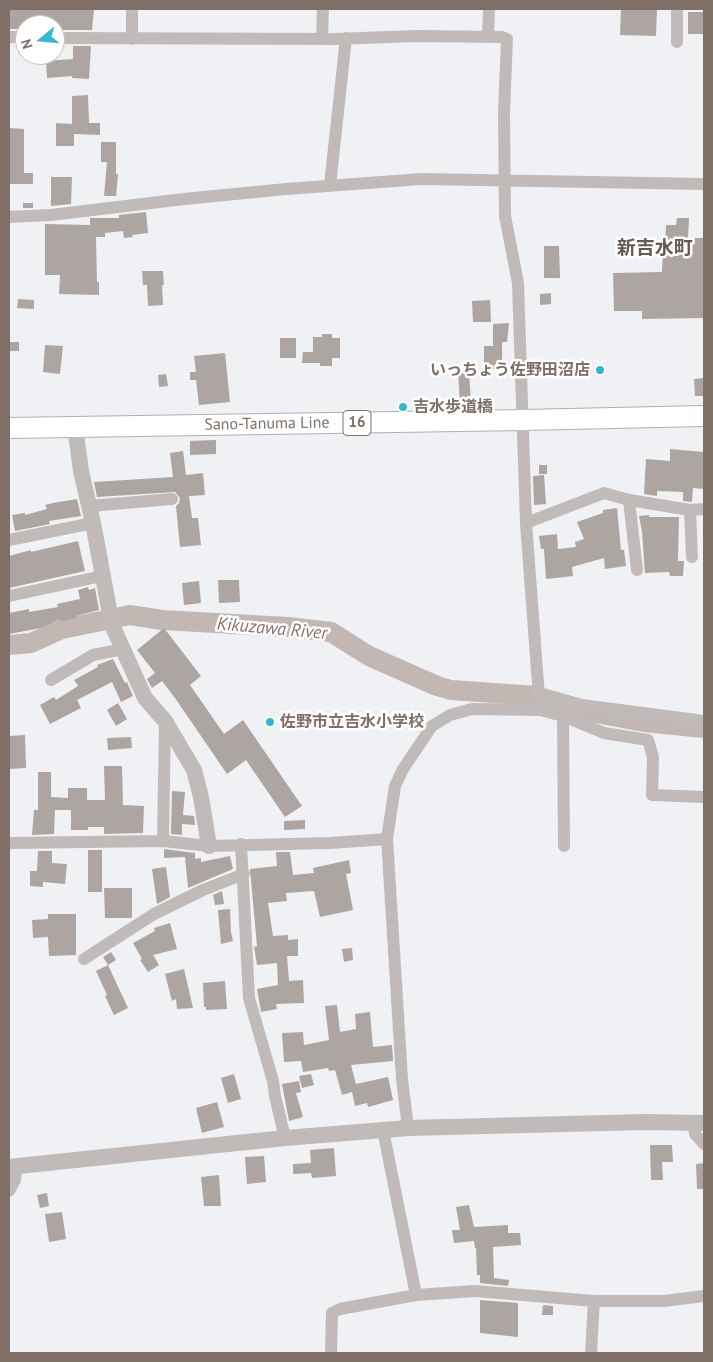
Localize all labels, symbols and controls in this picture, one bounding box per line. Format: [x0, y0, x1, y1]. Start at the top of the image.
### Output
north arrow [15, 15, 65, 65]
text: N [17, 37, 37, 51]
district label: 新吉水町 [617, 238, 693, 260]
place label: いっちょう佐野田沼店 [430, 360, 590, 380]
marker: いっちょう佐野田沼店 [594, 364, 606, 376]
place label: 吉水歩道橋 [413, 397, 493, 417]
marker: 吉水歩道橋 [397, 401, 409, 413]
road number: 16 [343, 410, 371, 436]
street label: Sano-Tanuma Line [204, 413, 330, 435]
water label: Kikuzawa River [216, 613, 328, 645]
place label: 佐野市立吉水小学校 [280, 712, 424, 732]
marker: 佐野市立吉水小学校 [264, 716, 276, 728]

